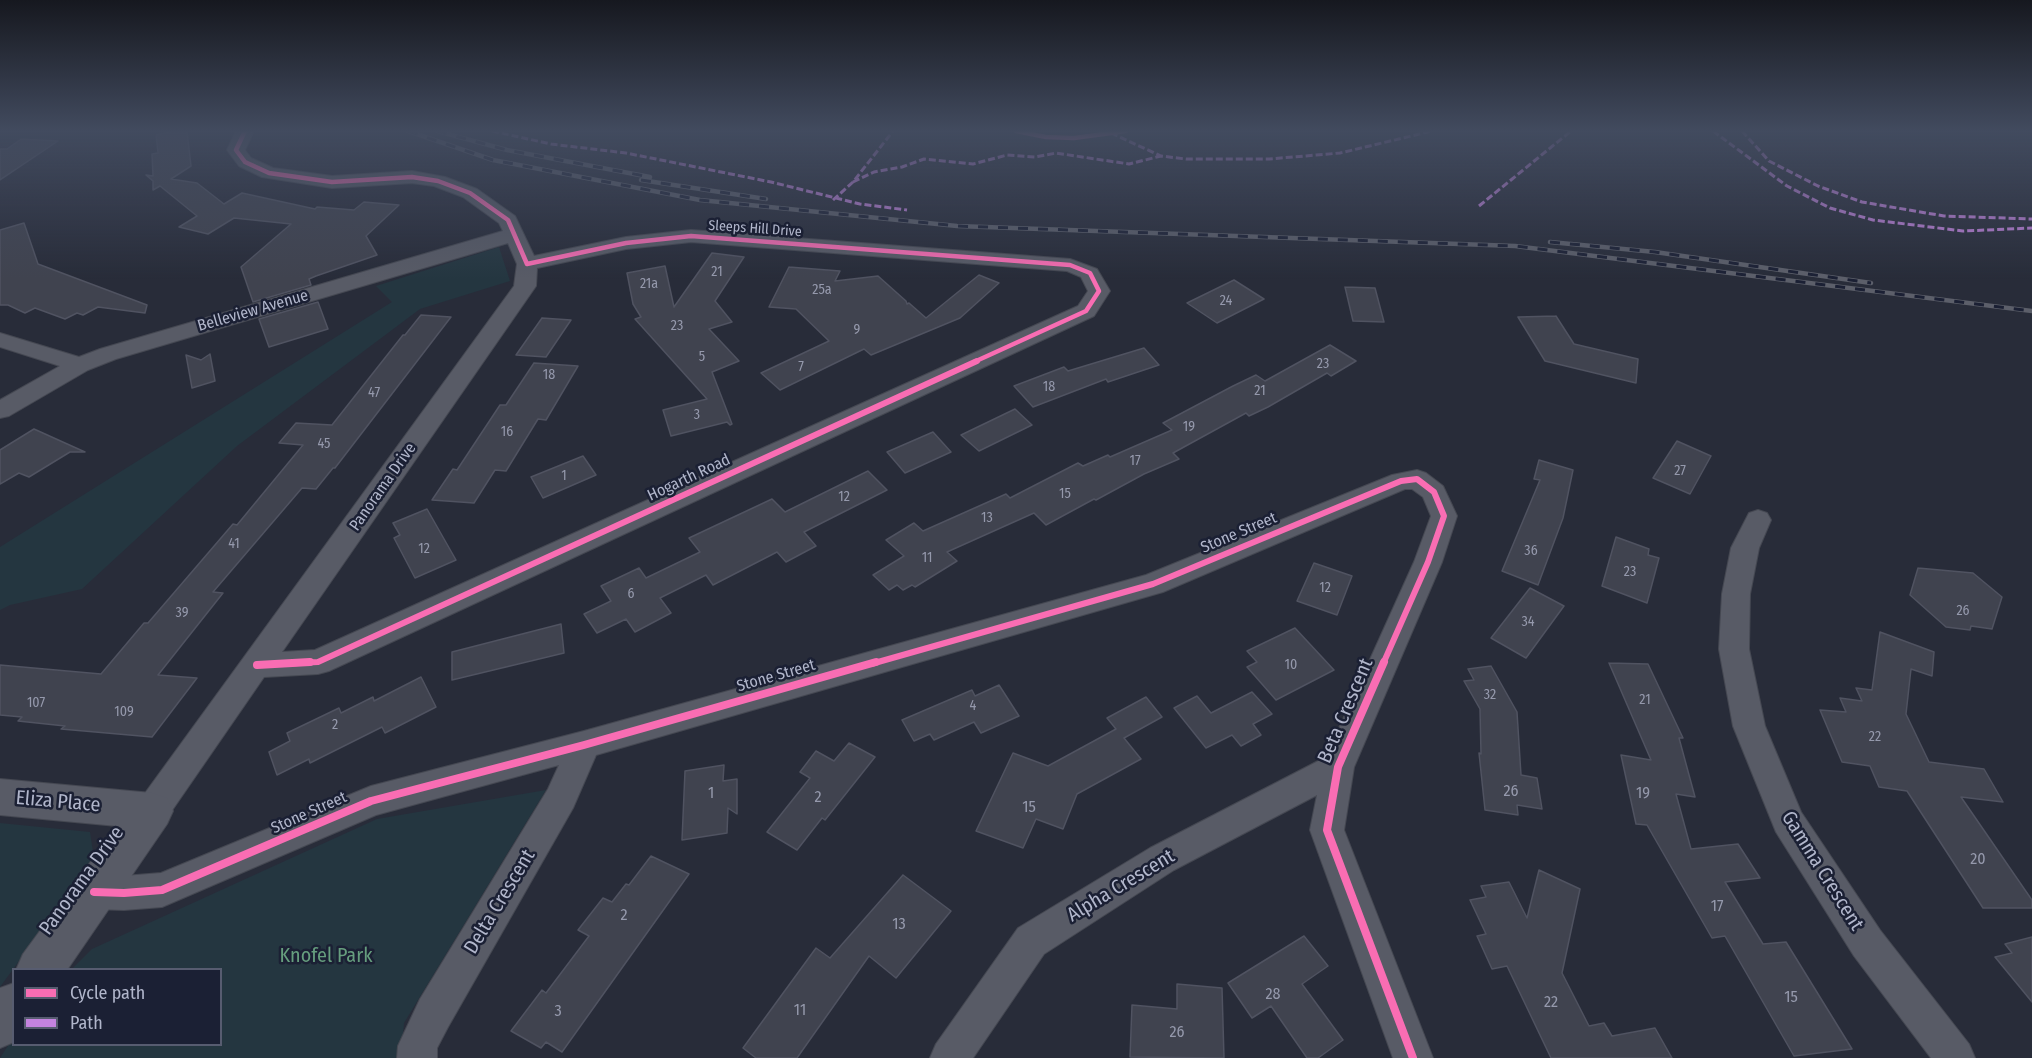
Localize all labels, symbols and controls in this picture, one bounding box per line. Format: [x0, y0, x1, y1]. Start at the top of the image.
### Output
street label: Sleeps Hill Drive [708, 217, 802, 241]
house number: 21 [711, 264, 723, 280]
house number: 21a [640, 276, 658, 292]
house number: 25a [812, 282, 832, 298]
street label: Belleview Avenue [195, 286, 311, 336]
house number: 24 [1220, 293, 1232, 309]
house number: 23 [671, 318, 683, 334]
house number: 9 [854, 322, 860, 338]
house number: 5 [699, 349, 705, 365]
house number: 23 [1317, 356, 1329, 372]
house number: 7 [798, 359, 804, 375]
house number: 18 [543, 367, 555, 383]
house number: 18 [1043, 379, 1055, 395]
house number: 21 [1254, 383, 1266, 399]
house number: 47 [368, 385, 380, 401]
house number: 3 [694, 407, 700, 423]
house number: 19 [1183, 419, 1195, 435]
house number: 16 [501, 424, 513, 440]
house number: 45 [317, 436, 331, 452]
street label: Panorama Drive [346, 439, 420, 535]
street label: Hogarth Road [644, 450, 734, 506]
house number: 17 [1129, 453, 1141, 469]
house number: 27 [1674, 463, 1686, 479]
house number: 1 [561, 468, 567, 484]
house number: 15 [1059, 486, 1071, 502]
house number: 12 [838, 489, 850, 505]
street label: Stone Street [1198, 508, 1280, 558]
house number: 13 [981, 510, 993, 526]
house number: 41 [228, 536, 240, 552]
house number: 12 [418, 541, 430, 557]
house number: 36 [1524, 543, 1538, 559]
house number: 11 [922, 550, 932, 566]
house number: 23 [1624, 564, 1636, 580]
house number: 12 [1319, 580, 1331, 596]
house number: 6 [628, 586, 634, 602]
house number: 26 [1956, 603, 1970, 619]
house number: 39 [176, 605, 188, 621]
house number: 34 [1521, 614, 1535, 630]
street label: Beta Crescent [1313, 655, 1379, 767]
street label: Stone Street [735, 656, 817, 696]
house number: 10 [1285, 657, 1297, 673]
house number: 32 [1484, 687, 1496, 703]
house number: 21 [1639, 692, 1651, 708]
house number: 107 [27, 695, 45, 711]
house number: 4 [970, 698, 976, 714]
house number: 109 [114, 704, 134, 720]
house number: 2 [332, 717, 338, 733]
house number: 22 [1869, 729, 1881, 745]
house number: 26 [1504, 782, 1518, 802]
house number: 1 [708, 784, 714, 804]
house number: 19 [1636, 784, 1650, 804]
street label: Eliza Place [15, 786, 101, 818]
street label: Stone Street [268, 788, 350, 838]
house number: 2 [814, 788, 822, 808]
house number: 15 [1022, 798, 1036, 818]
street label: Gamma Crescent [1776, 807, 1868, 935]
street label: Panorama Drive [34, 822, 130, 940]
street label: Alpha Crescent [1063, 844, 1179, 928]
street label: Delta Crescent [459, 845, 541, 959]
house number: 20 [1970, 850, 1986, 870]
house number: 17 [1711, 897, 1723, 917]
house number: 2 [620, 906, 628, 926]
house number: 13 [892, 915, 906, 935]
park label: Knofel Park [280, 944, 372, 968]
legend [12, 968, 222, 1046]
text: Cycle path [70, 982, 145, 1004]
house number: 28 [1265, 985, 1281, 1005]
house number: 15 [1784, 988, 1798, 1008]
house number: 22 [1544, 993, 1558, 1013]
house number: 11 [794, 1001, 806, 1021]
house number: 3 [554, 1002, 562, 1022]
text: Path [70, 1012, 103, 1034]
house number: 26 [1170, 1023, 1184, 1043]

